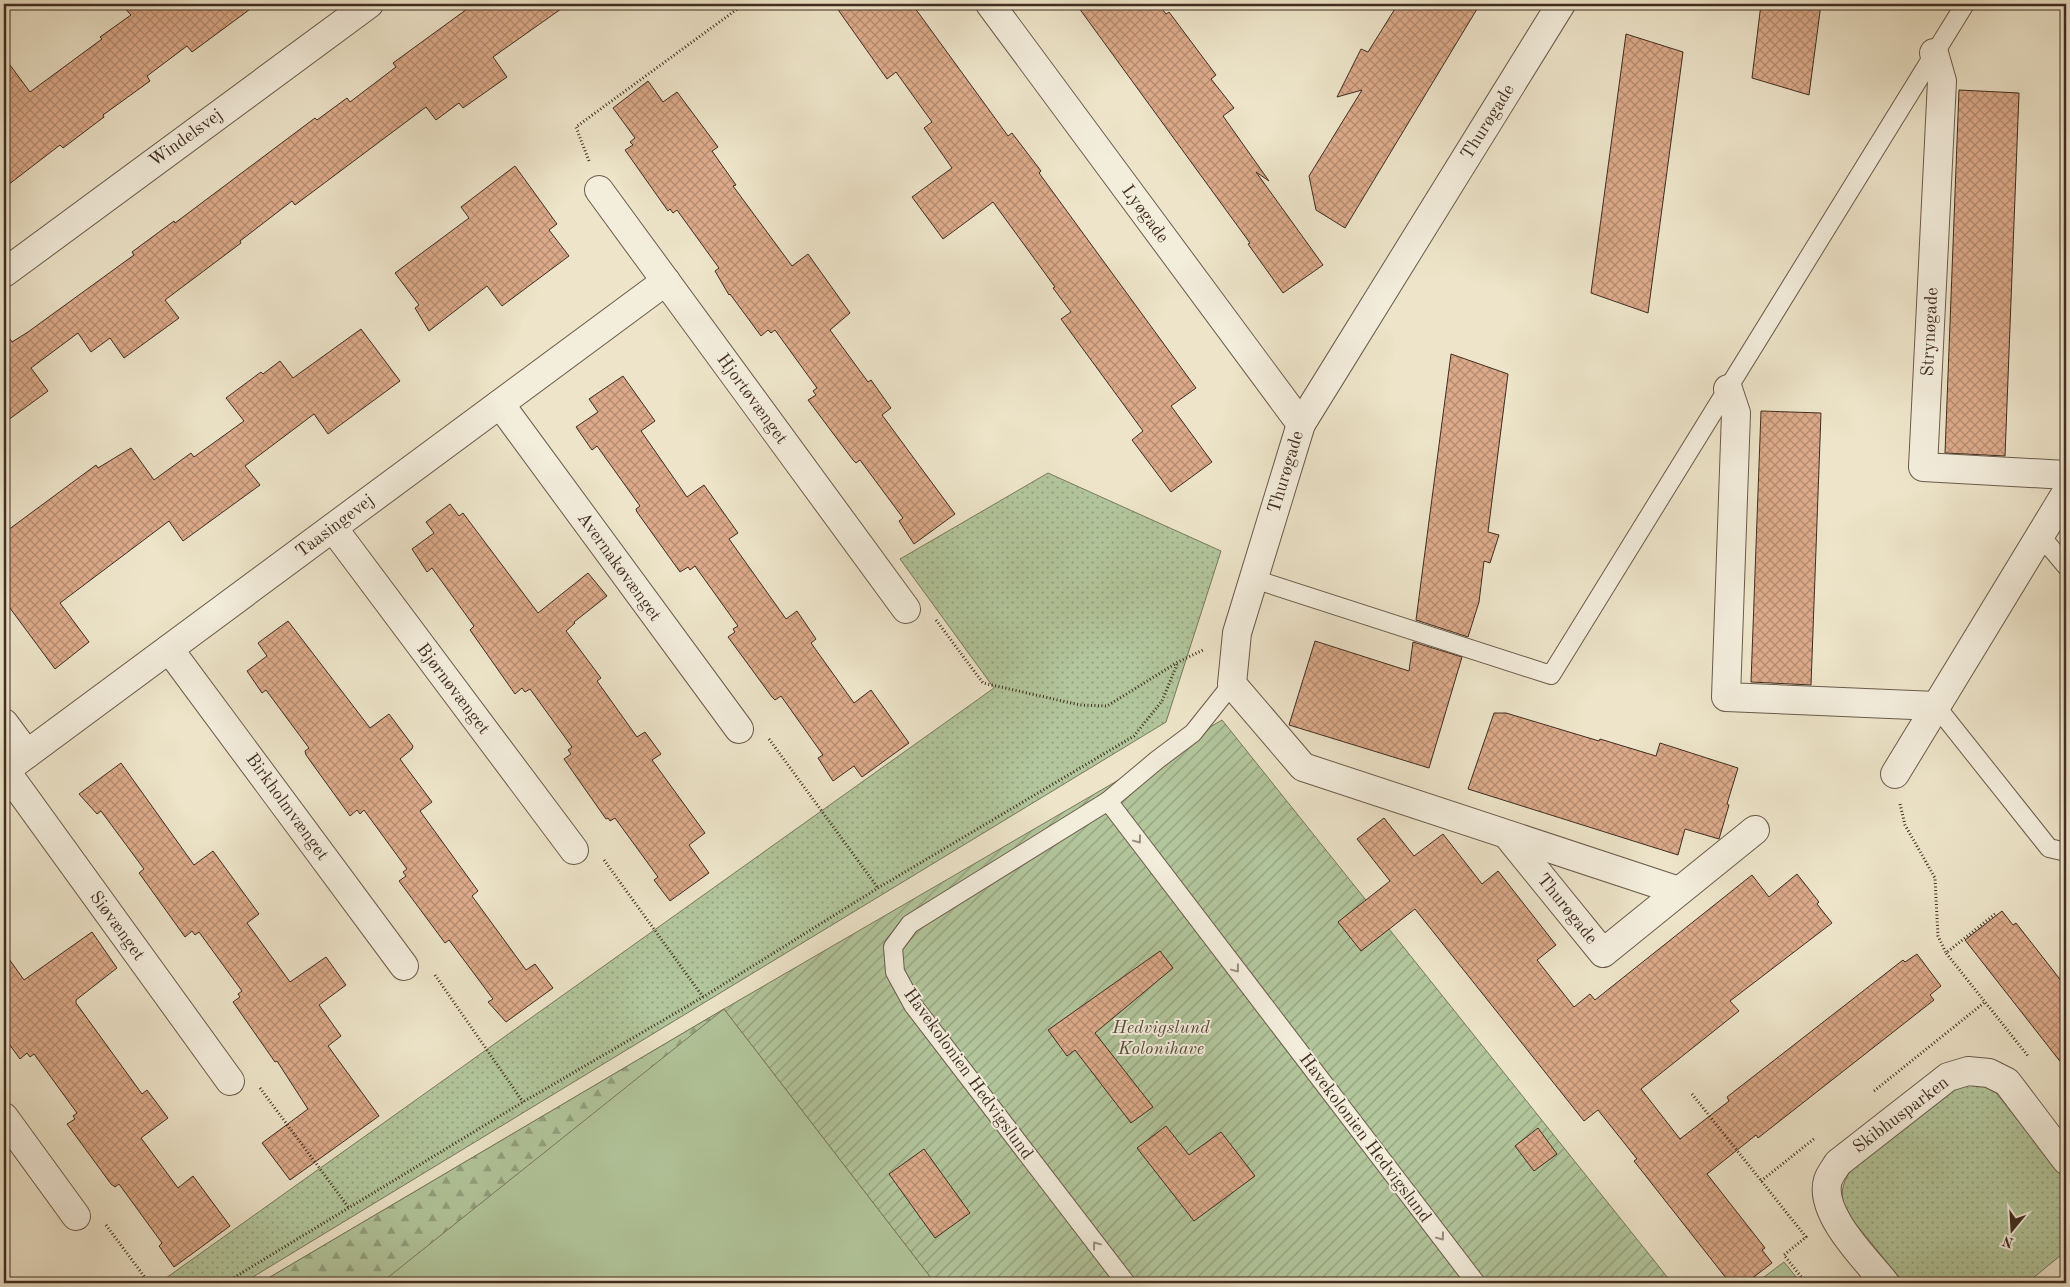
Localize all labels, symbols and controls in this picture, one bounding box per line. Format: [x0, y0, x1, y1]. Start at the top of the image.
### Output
street label: Thurøgade [1458, 81, 1518, 163]
street label: Windelsvej [146, 105, 226, 171]
street label: Lyøgade [1118, 182, 1172, 246]
street label: Strynøgade [1919, 287, 1941, 377]
street label: Hjortøvænget [713, 350, 791, 448]
street label: Thurøgade [1265, 429, 1307, 515]
street label: Taasingevej [293, 491, 377, 561]
street label: Avernakøvænget [574, 509, 664, 625]
street label: Bjørnøvænget [413, 640, 493, 738]
street label: Birkholmvænget [242, 750, 332, 864]
one-way arrow [1132, 834, 1140, 843]
street label: Thurøgade [1533, 870, 1601, 948]
street label: Siøvænget [86, 888, 148, 964]
one-way arrow [1231, 963, 1239, 972]
street label: Havekolonien Hedvigslund [900, 985, 1036, 1163]
park label: Hedvigslund Kolonihave [1111, 1019, 1210, 1058]
street label: Havekolonien Hedvigslund [1296, 1050, 1434, 1226]
street label: Skibhusparken [1850, 1073, 1952, 1157]
north arrow [1988, 1204, 2038, 1254]
one-way arrow [1435, 1231, 1444, 1241]
text: N [2001, 1233, 2016, 1250]
one-way arrow [1093, 1241, 1102, 1250]

